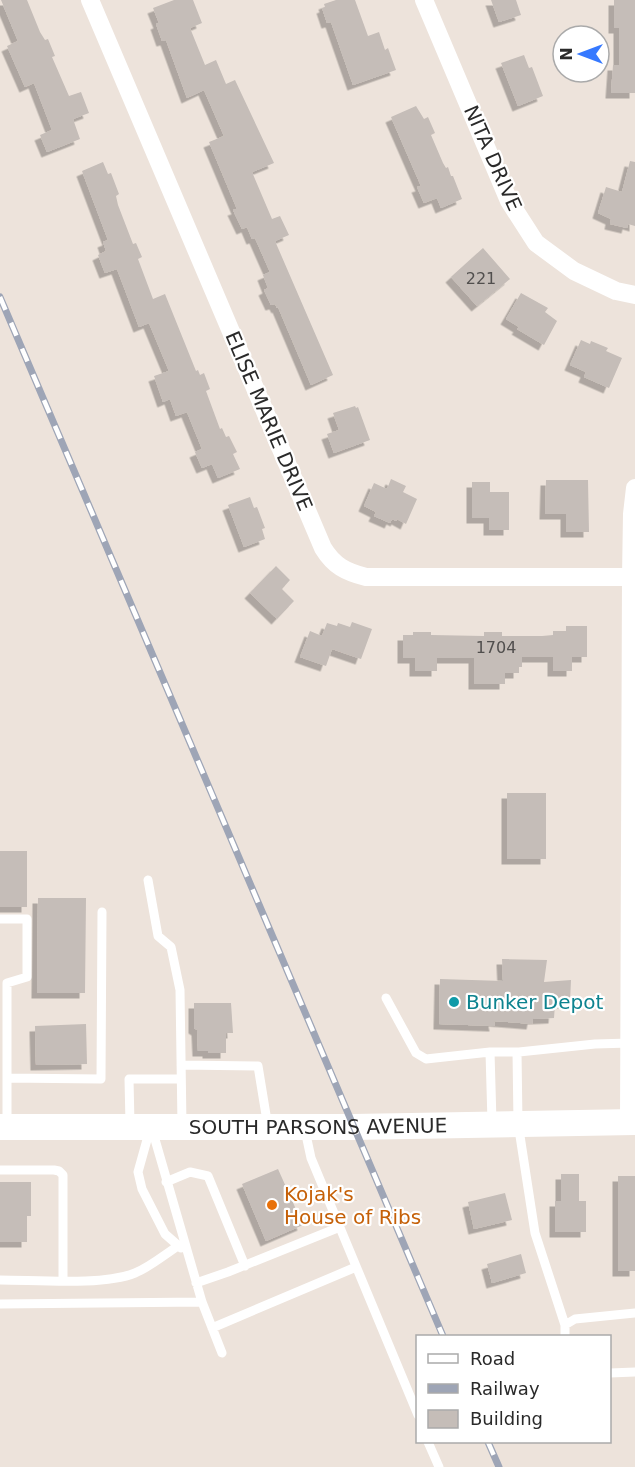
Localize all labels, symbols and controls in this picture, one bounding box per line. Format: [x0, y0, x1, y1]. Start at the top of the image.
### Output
north arrow [551, 24, 611, 84]
text: N [557, 47, 576, 61]
street label: NITA DRIVE [459, 101, 527, 215]
house number: 221 [466, 269, 496, 288]
street label: ELISE MARIE DRIVE [220, 328, 318, 514]
house number: 1704 [476, 638, 516, 657]
place label: Bunker Depot [466, 990, 603, 1014]
marker: Bunker Depot [447, 995, 461, 1009]
street label: SOUTH PARSONS AVENUE [189, 1113, 447, 1139]
place label: Kojak's House of Ribs [284, 1182, 421, 1229]
marker: Kojak's House of Ribs [265, 1198, 279, 1212]
legend [416, 1335, 611, 1443]
text: Road [470, 1348, 515, 1369]
text: Railway [470, 1378, 540, 1399]
text: Building [470, 1408, 543, 1429]

